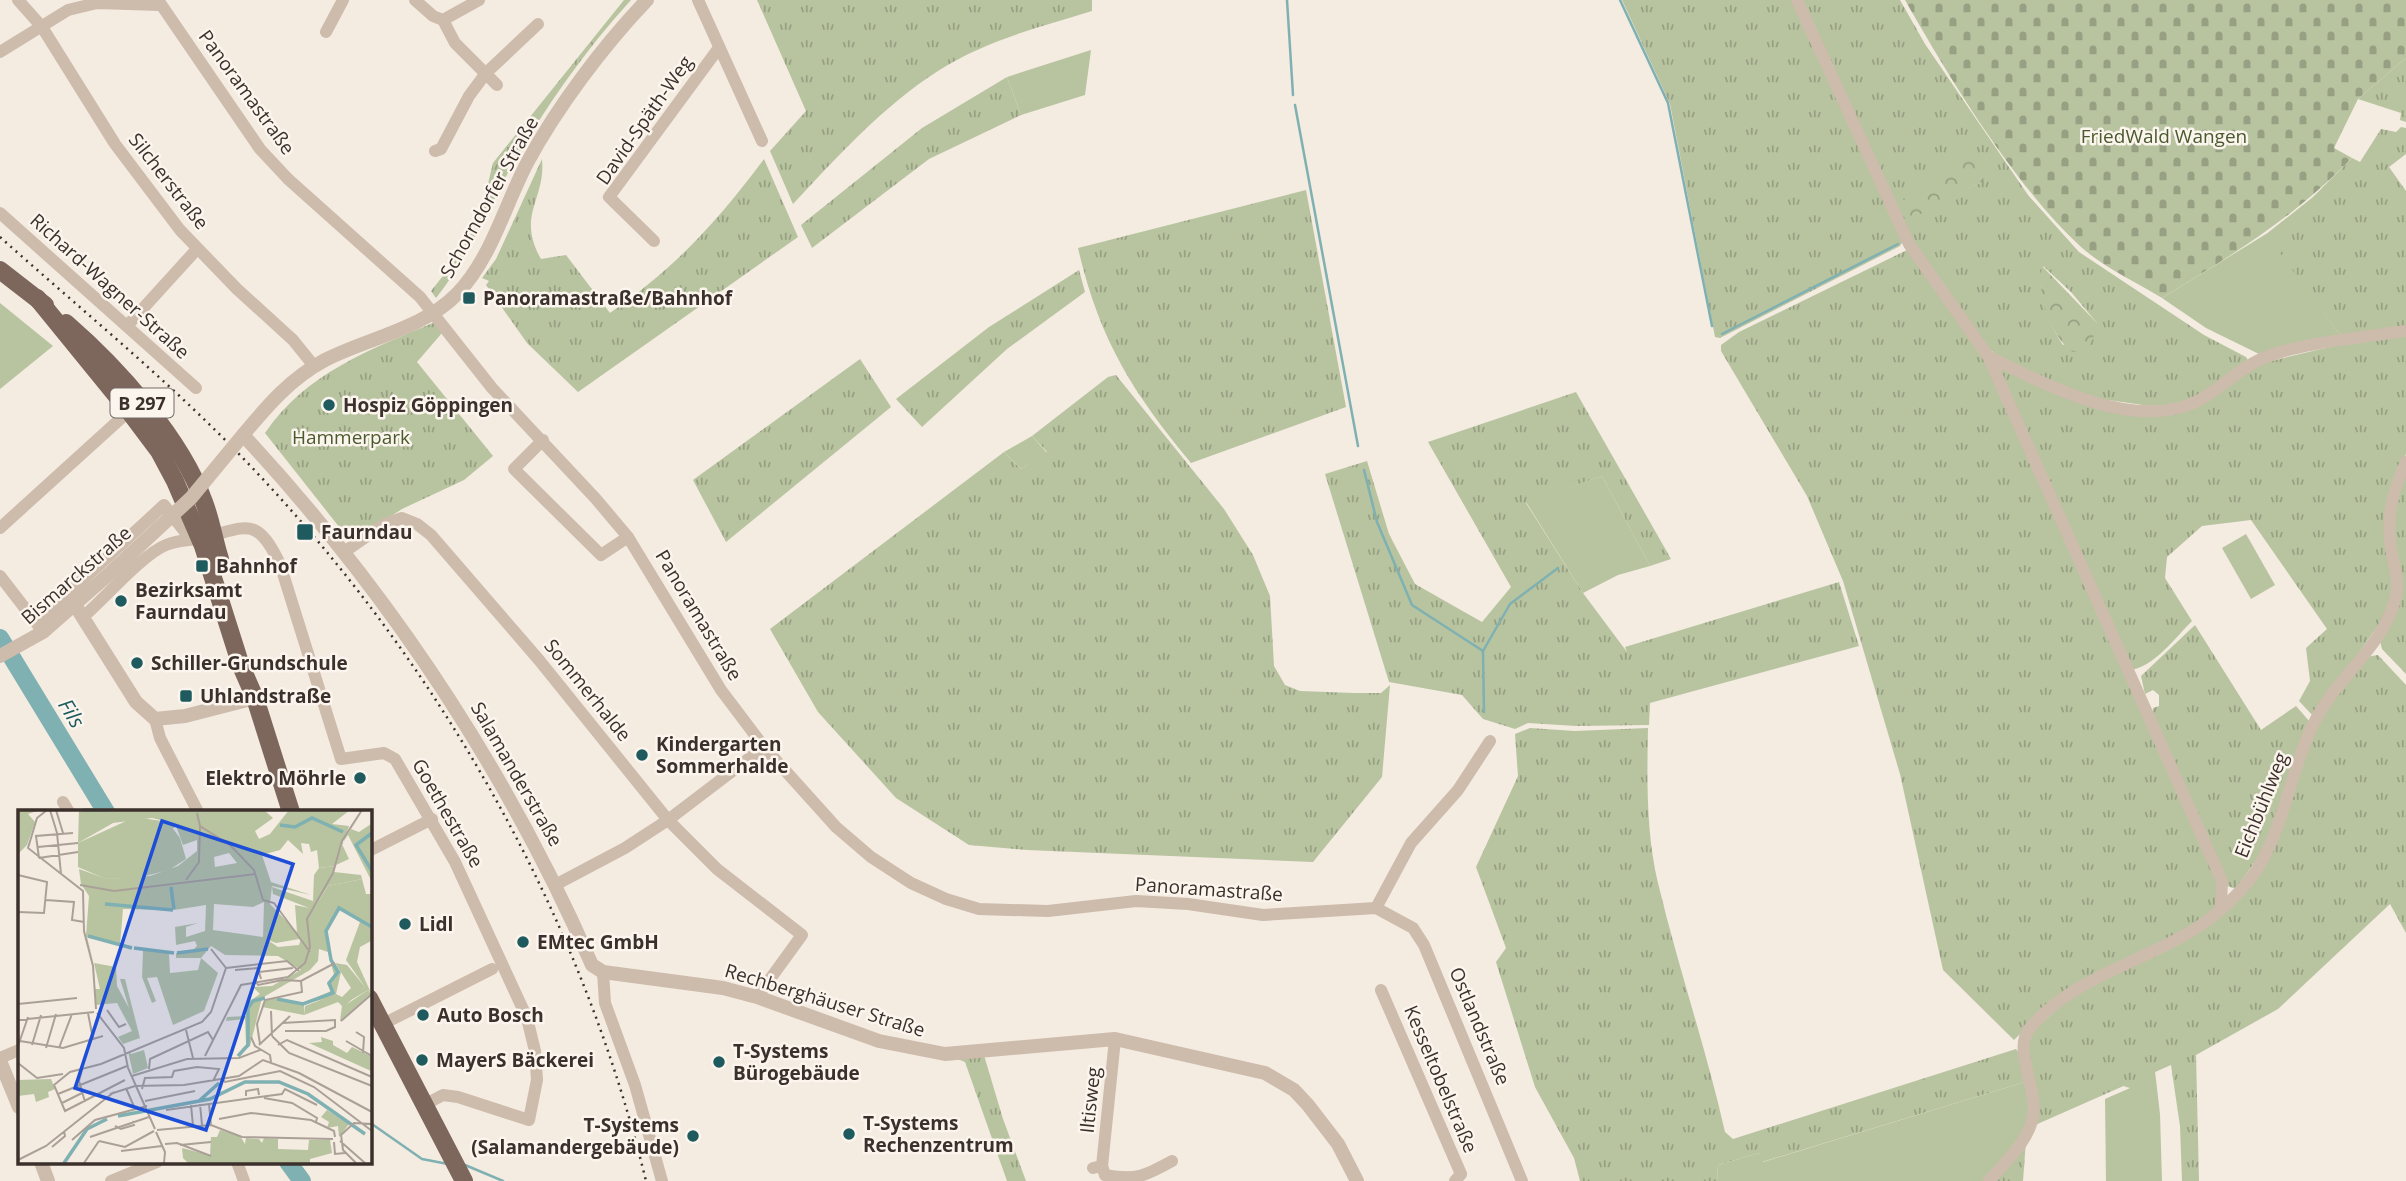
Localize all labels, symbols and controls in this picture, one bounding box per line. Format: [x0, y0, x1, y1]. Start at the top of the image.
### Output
street label: Panoramastraße [193, 24, 301, 160]
street label: David-Späth-Weg [590, 50, 698, 190]
street label: Schorndorfer Straße [434, 112, 544, 282]
park label: FriedWald Wangen [2081, 123, 2247, 149]
street label: Silcherstraße [123, 127, 215, 235]
street label: Richard-Wagner-Straße [25, 207, 195, 365]
place label: Panoramastraße/Bahnhof [483, 285, 734, 311]
marker: Panoramastraße/Bahnhof [461, 290, 477, 306]
road number: B 297 [110, 388, 174, 418]
place label: Hospiz Göppingen [343, 392, 513, 418]
marker: Hospiz Göppingen [321, 397, 337, 413]
park label: Hammerpark [292, 424, 410, 450]
place label: Faurndau [321, 519, 413, 545]
street label: Bismarckstraße [15, 520, 137, 630]
marker: Faurndau [295, 522, 315, 542]
street label: Panoramastraße [650, 545, 748, 685]
place label: Bahnhof [216, 553, 298, 579]
marker: Bahnhof [194, 558, 210, 574]
place label: Bezirksamt Faurndau [135, 577, 242, 625]
marker: Bezirksamt Faurndau [113, 593, 129, 609]
street label: Sommerhalde [539, 633, 637, 747]
place label: Schiller-Grundschule [151, 650, 348, 676]
marker: Schiller-Grundschule [129, 655, 145, 671]
place label: Uhlandstraße [200, 683, 331, 709]
marker: Uhlandstraße [178, 688, 194, 704]
water label: Fils [52, 693, 92, 733]
street label: Salamanderstraße [465, 697, 569, 851]
place label: Kindergarten Sommerhalde [656, 731, 788, 779]
marker: Kindergarten Sommerhalde [634, 747, 650, 763]
street label: Eichbühlweg [2228, 748, 2294, 862]
street label: Goethestraße [406, 754, 490, 872]
place label: Elektro Möhrle [205, 765, 346, 791]
marker: Elektro Möhrle [352, 770, 368, 786]
inset map [18, 810, 371, 1164]
street label: Panoramastraße [1134, 871, 1284, 907]
place label: Lidl [419, 911, 453, 937]
marker: Lidl [397, 916, 413, 932]
place label: EMtec GmbH [537, 929, 659, 955]
marker: EMtec GmbH [515, 934, 531, 950]
street label: Rechberghäuser Straße [722, 957, 928, 1043]
street label: Ostlandstraße [1443, 963, 1517, 1089]
street label: Kesseltobelstraße [1398, 1001, 1484, 1157]
place label: Auto Bosch [437, 1002, 544, 1028]
marker: Auto Bosch [415, 1007, 431, 1023]
place label: T-Systems Bürogebäude [733, 1038, 860, 1086]
place label: MayerS Bäckerei [436, 1047, 594, 1073]
marker: MayerS Bäckerei [414, 1052, 430, 1068]
marker: T-Systems Bürogebäude [711, 1054, 727, 1070]
street label: Iltisweg [1074, 1066, 1106, 1134]
place label: T-Systems Rechenzentrum [863, 1110, 1014, 1158]
place label: T-Systems (Salamandergebäude) [471, 1112, 679, 1160]
marker: T-Systems Rechenzentrum [841, 1126, 857, 1142]
marker: T-Systems (Salamandergebäude) [685, 1128, 701, 1144]

